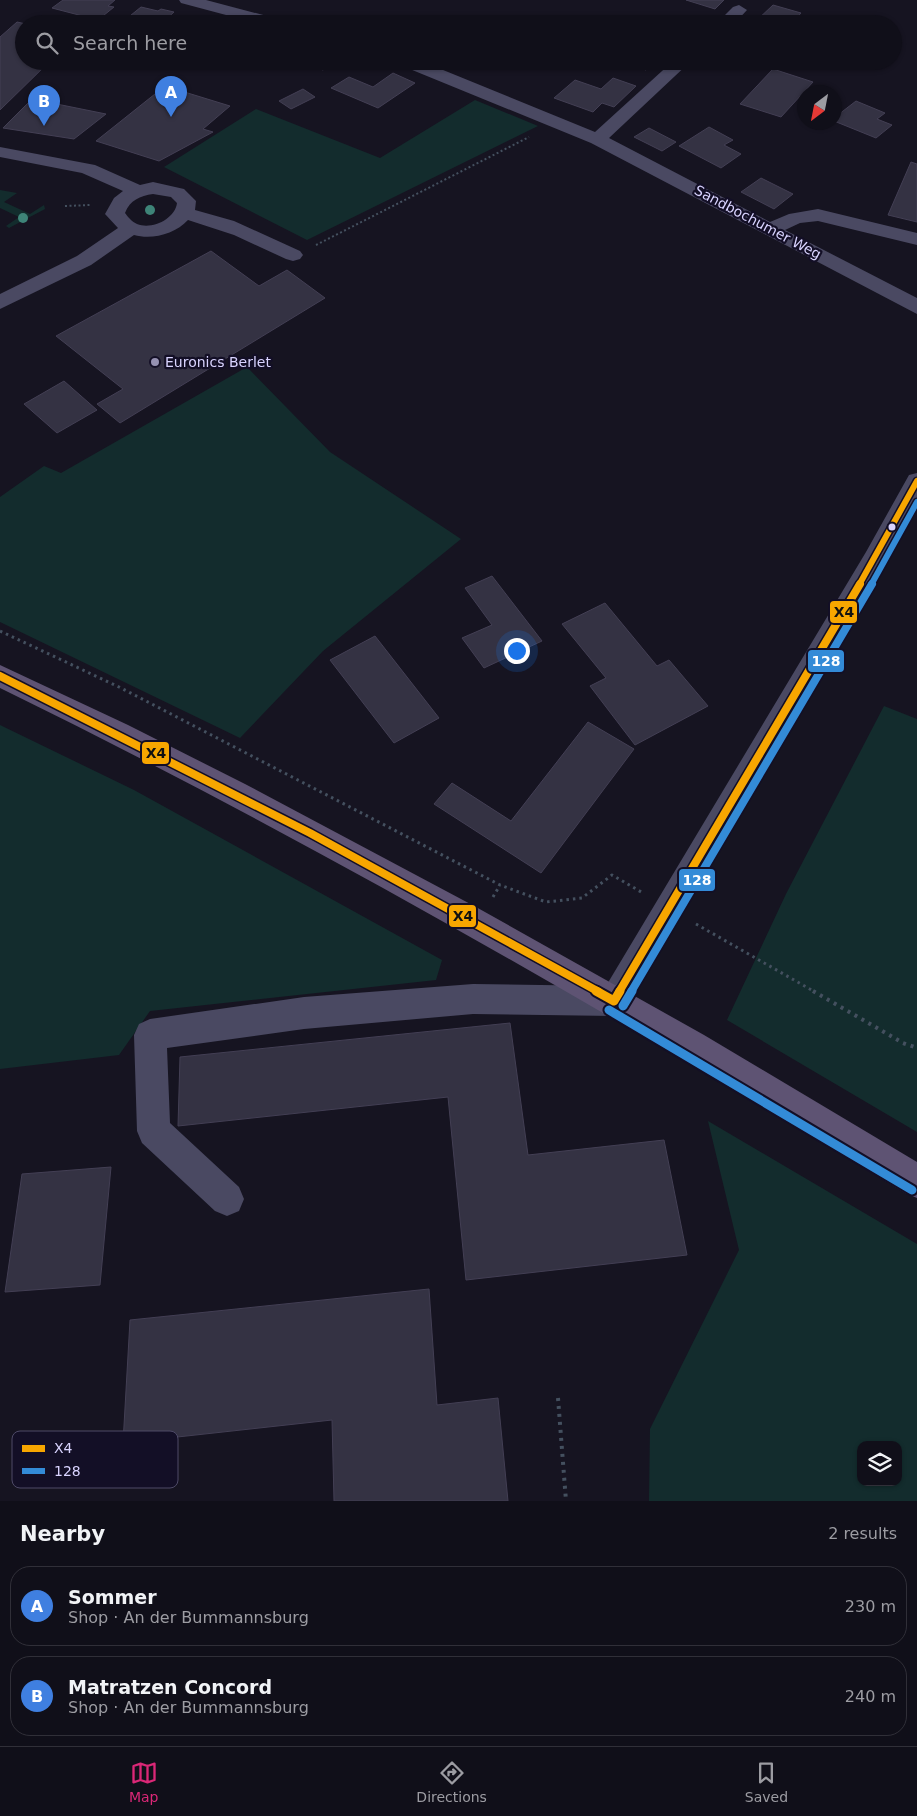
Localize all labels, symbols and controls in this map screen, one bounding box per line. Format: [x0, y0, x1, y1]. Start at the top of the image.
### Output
search box [15, 15, 902, 70]
icon: search [33, 29, 61, 57]
text: Search here [73, 32, 187, 54]
pin: A [155, 76, 187, 117]
pin: B [28, 85, 60, 126]
north arrow [797, 85, 842, 130]
street label: Sandbochumer Weg [692, 182, 824, 262]
place label: Euronics Berlet [165, 354, 271, 370]
marker: Euronics Berlet [149, 356, 161, 368]
unlabelled marker [887, 522, 897, 532]
line badge: X4 [829, 600, 858, 624]
text: X4 [834, 604, 855, 620]
your location [504, 638, 530, 664]
line badge: 128 [807, 649, 845, 673]
text: 128 [811, 653, 841, 669]
line badge: X4 [141, 741, 170, 765]
text: X4 [146, 745, 167, 761]
line badge: 128 [678, 868, 716, 892]
text: 128 [682, 872, 712, 888]
line badge: X4 [448, 904, 477, 928]
text: X4 [453, 908, 474, 924]
legend [12, 1431, 178, 1488]
text: X4 [54, 1440, 73, 1456]
map controls [857, 1441, 902, 1486]
button: layers [857, 1441, 902, 1486]
text: 128 [54, 1463, 81, 1479]
text: Nearby [20, 1522, 105, 1546]
text: 2 results [828, 1524, 897, 1543]
text: Sommer [68, 1586, 157, 1608]
text: A [31, 1597, 43, 1616]
text: 230 m [845, 1597, 896, 1616]
text: Shop · An der Bummannsburg [68, 1608, 309, 1627]
text: Matratzen Concord [68, 1676, 272, 1698]
text: B [31, 1687, 43, 1706]
text: 240 m [845, 1687, 896, 1706]
text: Shop · An der Bummannsburg [68, 1698, 309, 1717]
tab: Map [129, 1759, 158, 1805]
tab: Directions [416, 1759, 487, 1805]
tab: Saved [745, 1759, 788, 1805]

